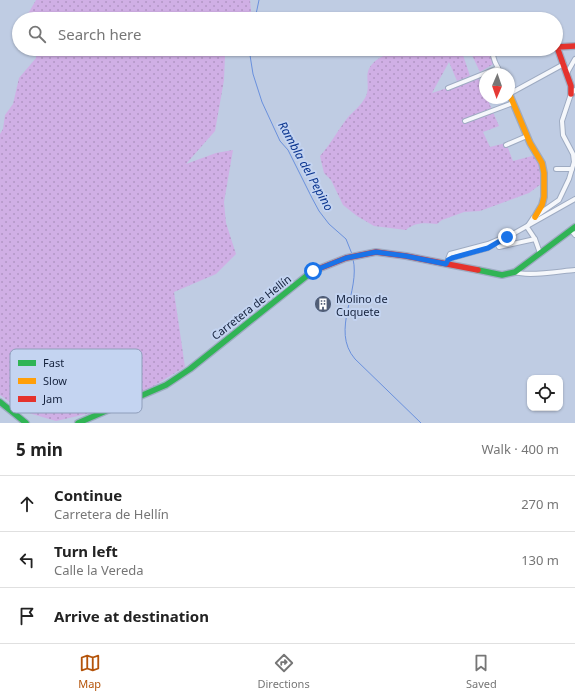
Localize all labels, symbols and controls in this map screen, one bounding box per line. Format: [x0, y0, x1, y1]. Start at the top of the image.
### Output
search box [12, 12, 563, 56]
icon: search [26, 23, 48, 45]
text: Search here [58, 24, 141, 44]
north arrow [479, 68, 515, 104]
water label: Rambla del Pepino [274, 118, 338, 214]
route end [498, 228, 516, 246]
route start [304, 262, 322, 280]
street label: Carretera de Hellín [208, 271, 294, 343]
place label: Molino de Cuquete [336, 291, 388, 319]
building icon: Molino de Cuquete [313, 294, 333, 314]
legend [10, 349, 142, 413]
text: Fast [43, 355, 64, 370]
text: Slow [43, 373, 67, 388]
map controls [527, 375, 563, 411]
button: locate [527, 375, 563, 411]
text: Jam [42, 391, 62, 406]
text: 5 min [16, 438, 63, 461]
text: Walk · 400 m [481, 440, 559, 458]
text: Continue [54, 485, 122, 505]
icon: ahead [16, 493, 38, 515]
text: 270 m [521, 495, 559, 513]
text: Carretera de Hellín [54, 505, 169, 523]
text: Turn left [54, 541, 118, 561]
icon: left [16, 549, 38, 571]
text: 130 m [521, 551, 559, 569]
text: Calle la Vereda [54, 561, 144, 579]
icon: arrive [16, 605, 38, 627]
text: Arrive at destination [54, 606, 209, 626]
tab: Map [78, 652, 101, 691]
tab: Directions [257, 652, 310, 691]
tab: Saved [466, 652, 497, 691]

